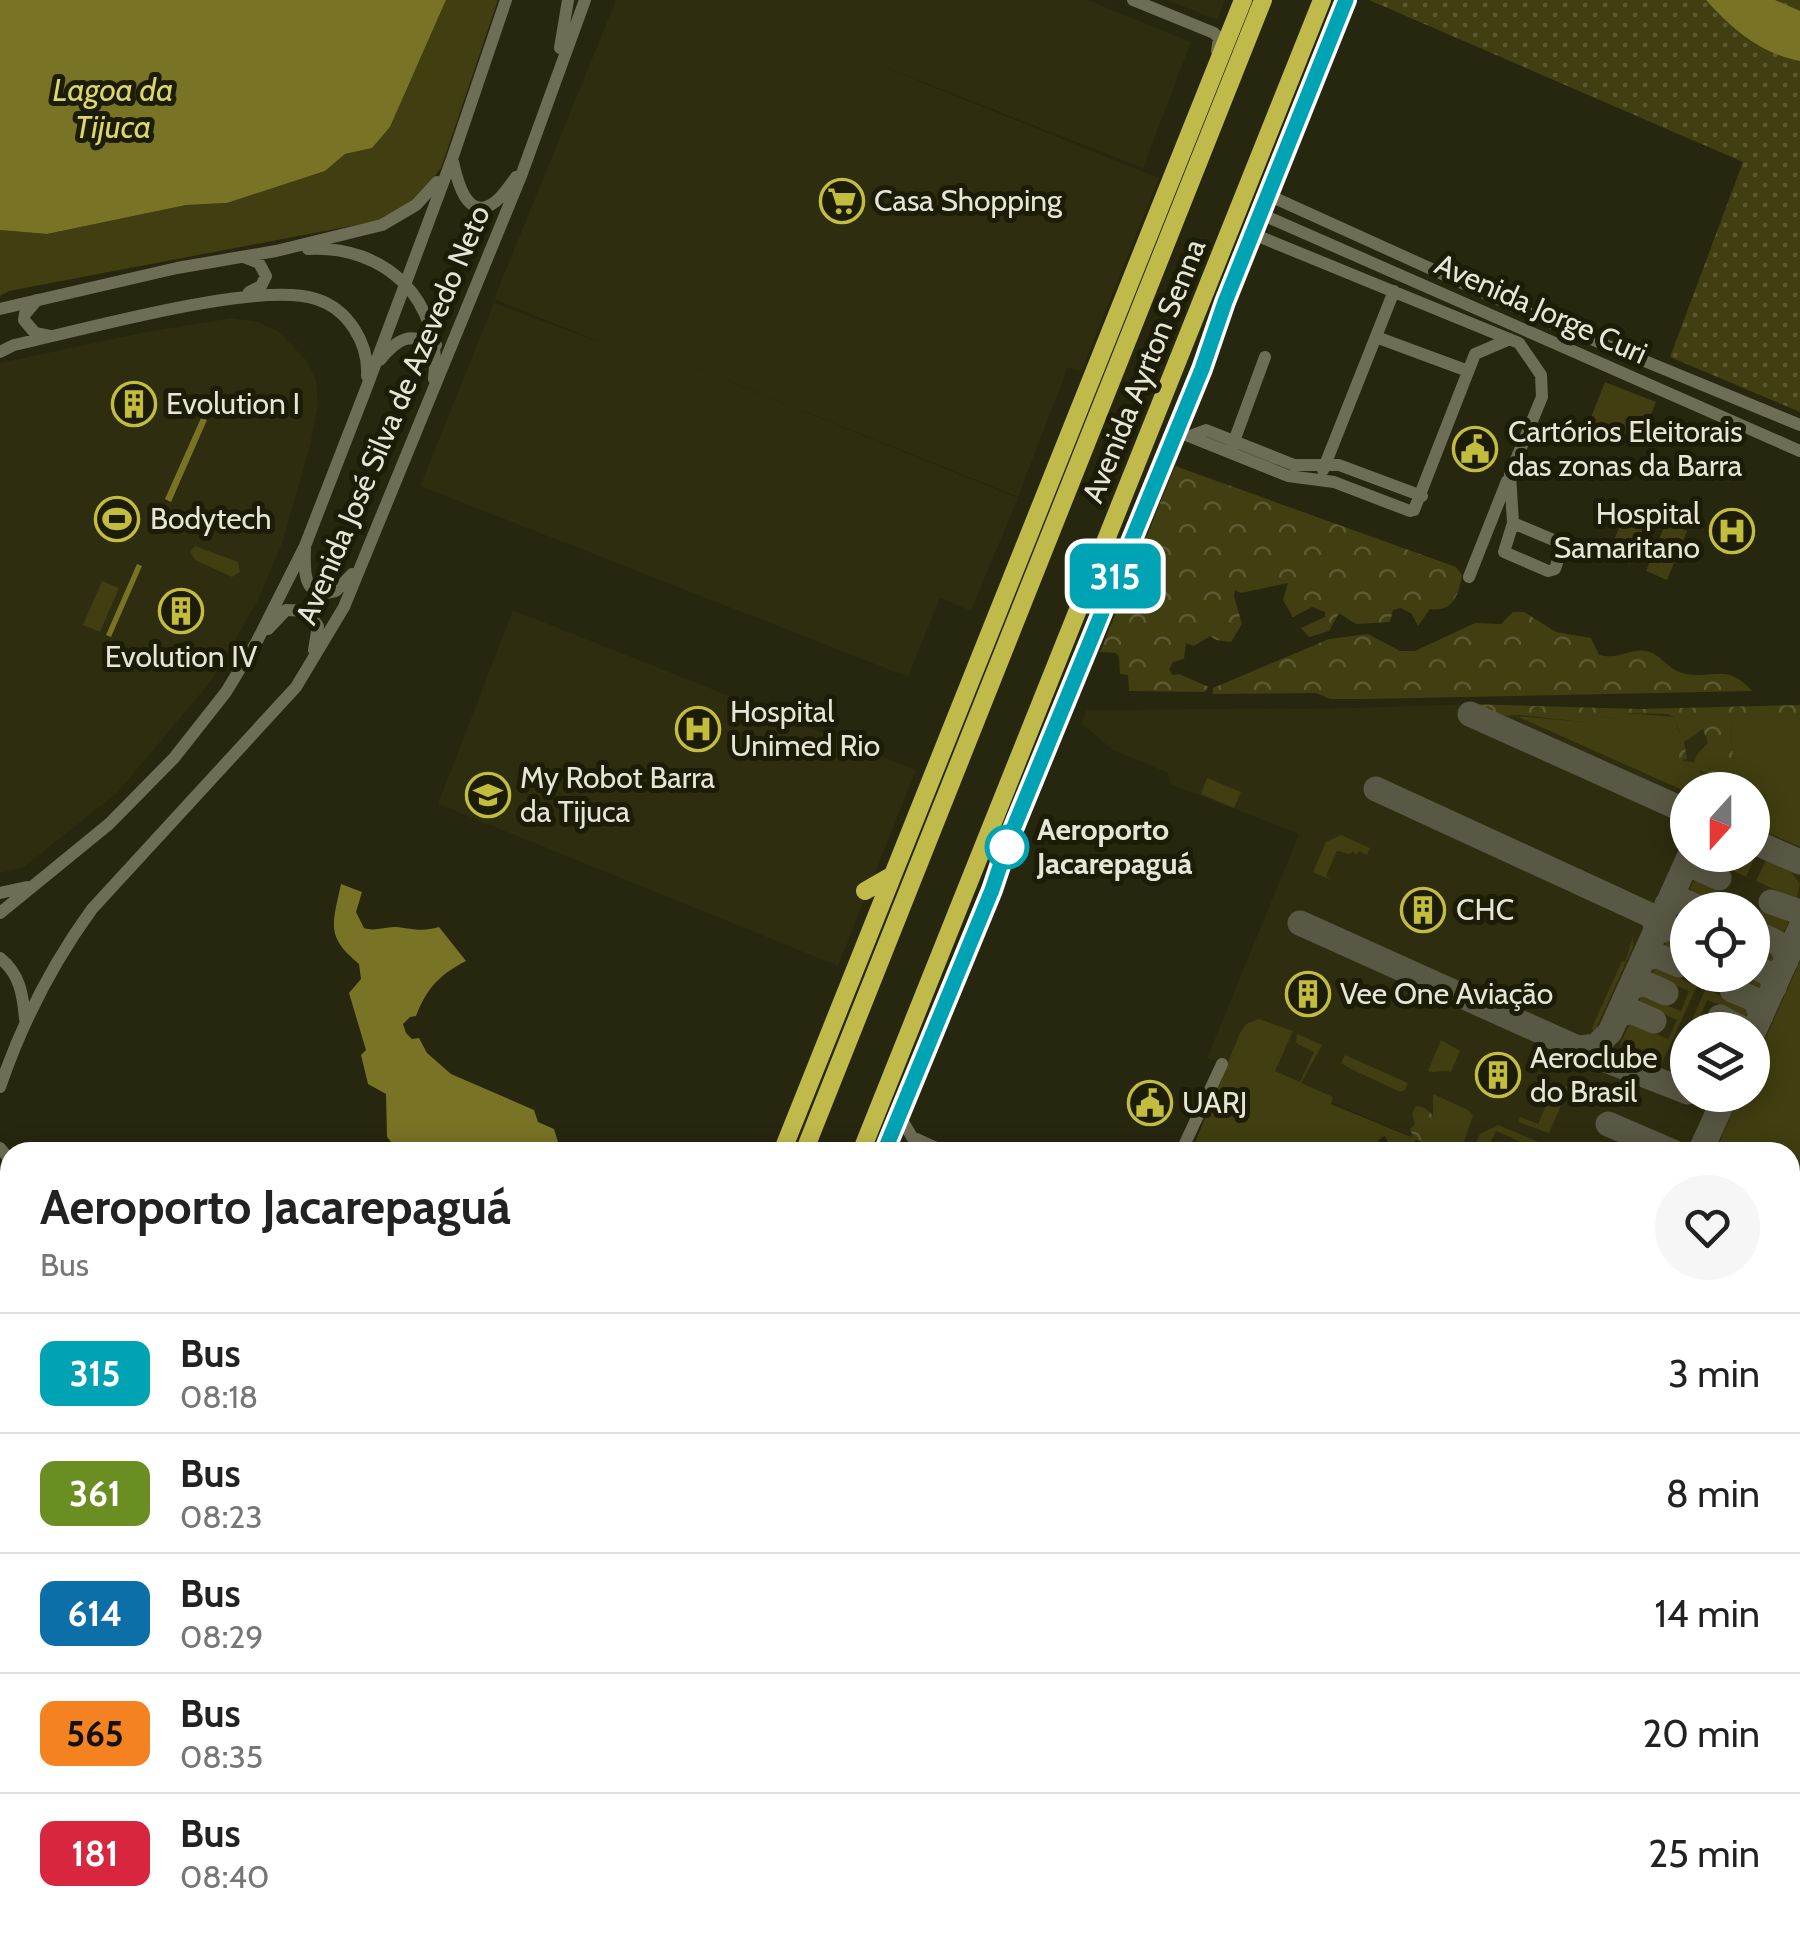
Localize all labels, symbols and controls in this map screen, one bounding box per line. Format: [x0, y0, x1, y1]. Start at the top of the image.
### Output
water label: Lagoa da Tijuca [52, 70, 174, 146]
supermarket icon: Casa Shopping [819, 178, 865, 224]
place label: Casa Shopping [874, 182, 1063, 219]
street label: Avenida José Silva de Azevedo Neto [287, 200, 498, 630]
street label: Avenida Ayrton Senna [1074, 233, 1214, 508]
street label: Avenida Jorge Curi [1430, 245, 1653, 372]
building icon: Evolution I [111, 381, 157, 427]
place label: Evolution I [166, 385, 300, 422]
place label: Cartórios Eleitorais das zonas da Barra [1508, 413, 1743, 484]
public building icon: Cartórios Eleitorais das zonas da Barra [1452, 426, 1498, 472]
place label: Hospital Samaritano [1554, 495, 1700, 566]
sports icon: Bodytech [94, 496, 140, 542]
place label: Bodytech [150, 500, 271, 537]
hospital icon: Hospital Samaritano [1709, 508, 1755, 554]
line badge: 315 [1058, 544, 1172, 608]
text: 315 [1090, 555, 1140, 598]
building icon: Evolution IV [158, 588, 204, 634]
place label: Evolution IV [105, 638, 258, 675]
place label: Hospital Unimed Rio [730, 693, 880, 764]
hospital icon: Hospital Unimed Rio [675, 706, 721, 752]
place label: My Robot Barra da Tijuca [520, 759, 715, 830]
school or university icon: My Robot Barra da Tijuca [465, 772, 511, 818]
north arrow [1670, 772, 1770, 872]
map controls [1670, 772, 1770, 1112]
place label: Aeroporto Jacarepaguá [1036, 811, 1192, 882]
marker: Aeroporto Jacarepaguá [986, 826, 1028, 868]
building icon: CHC [1400, 887, 1446, 933]
place label: CHC [1456, 891, 1514, 928]
button: locate [1670, 892, 1770, 992]
building icon: Vee One Aviação [1285, 971, 1331, 1017]
place label: Vee One Aviação [1340, 975, 1553, 1012]
button: layers [1670, 1012, 1770, 1112]
place label: Aeroclube do Brasil [1530, 1039, 1658, 1110]
building icon: Aeroclube do Brasil [1475, 1052, 1521, 1098]
public building icon: UARJ [1127, 1080, 1173, 1126]
place label: UARJ [1182, 1084, 1247, 1121]
button: heart [1655, 1175, 1760, 1280]
text: Aeroporto Jacarepaguá [40, 1178, 511, 1236]
text: Bus [40, 1245, 89, 1284]
text: Bus [180, 1330, 241, 1377]
text: 3 min [1668, 1350, 1760, 1397]
text: 315 [70, 1352, 120, 1395]
text: 08:18 [180, 1377, 258, 1416]
text: Bus [180, 1450, 241, 1497]
text: 8 min [1666, 1470, 1760, 1517]
text: 361 [69, 1472, 121, 1515]
text: 08:23 [180, 1497, 262, 1536]
text: Bus [180, 1570, 241, 1617]
text: 14 min [1654, 1590, 1760, 1637]
text: 614 [68, 1592, 122, 1635]
text: 08:29 [180, 1617, 263, 1656]
text: Bus [180, 1690, 241, 1737]
text: 20 min [1642, 1710, 1760, 1757]
text: 565 [66, 1712, 124, 1755]
text: 08:35 [180, 1737, 263, 1776]
text: Bus [180, 1810, 241, 1857]
text: 25 min [1648, 1830, 1760, 1877]
text: 181 [72, 1832, 118, 1875]
text: 08:40 [180, 1857, 269, 1896]

